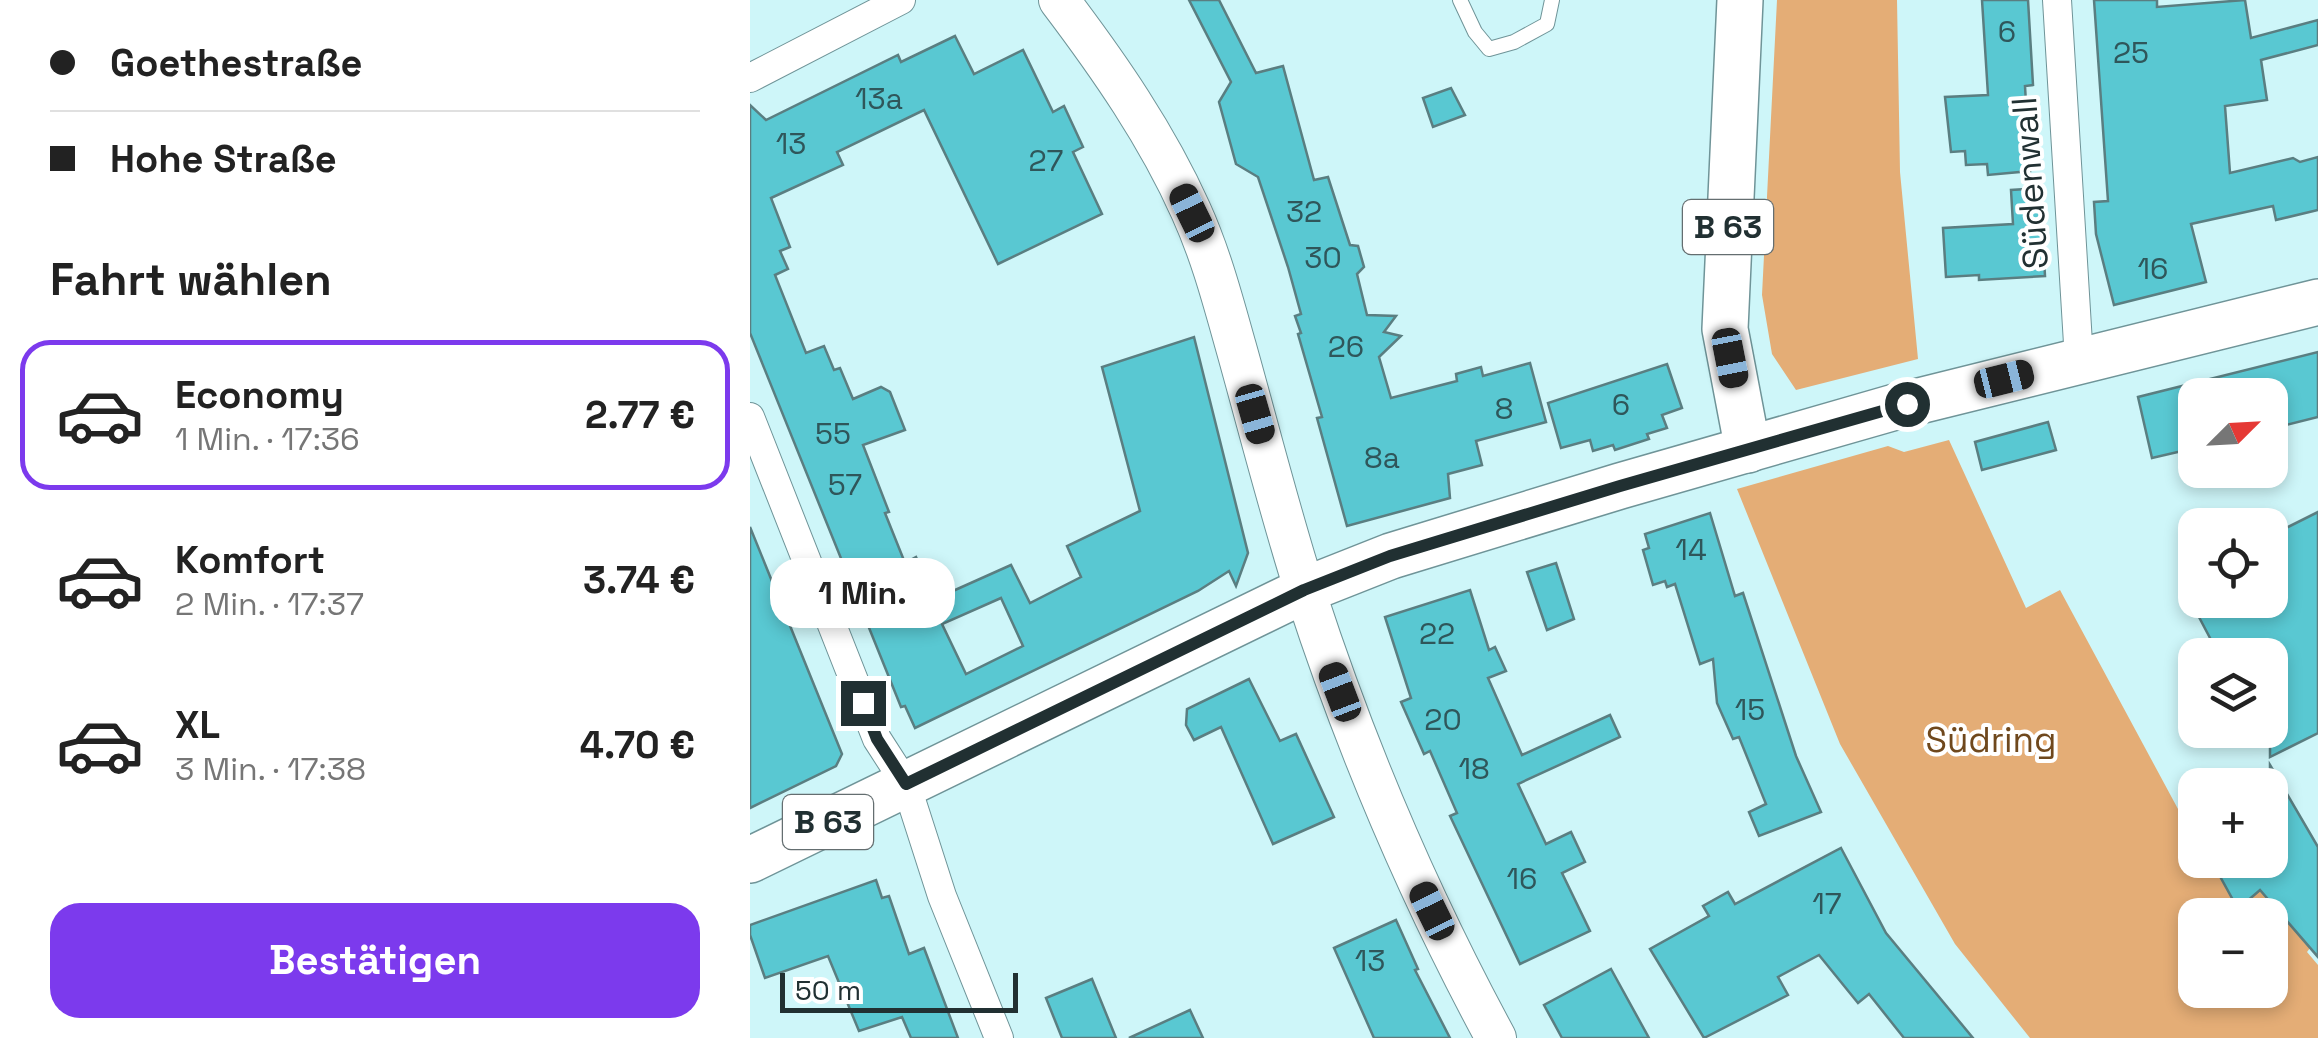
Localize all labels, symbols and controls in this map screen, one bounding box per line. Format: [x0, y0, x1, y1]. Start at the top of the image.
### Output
house number: 6 [1998, 12, 2016, 51]
house number: 25 [2113, 33, 2149, 72]
text: Goethestraße [110, 39, 362, 87]
house number: 13a [855, 79, 903, 118]
street label: Südenwall [2002, 95, 2058, 271]
house number: 13 [776, 124, 806, 163]
text: Hohe Straße [110, 135, 337, 183]
house number: 27 [1029, 141, 1063, 180]
car [1165, 179, 1219, 247]
house number: 32 [1286, 192, 1322, 231]
road number: B 63 [1683, 200, 1773, 254]
house number: 30 [1304, 238, 1342, 277]
house number: 16 [2138, 249, 2168, 288]
text: Fahrt wählen [50, 251, 332, 308]
car [1710, 326, 1750, 390]
house number: 26 [1328, 327, 1364, 366]
car [1971, 357, 2037, 401]
icon: car [55, 370, 145, 460]
text: Economy [175, 371, 344, 419]
north arrow [2178, 378, 2288, 488]
map controls [2178, 378, 2288, 1008]
car [1232, 381, 1278, 447]
route start [1885, 382, 1930, 427]
house number: 6 [1612, 385, 1630, 424]
house number: 8 [1495, 389, 1513, 428]
text: 2.77 € [585, 391, 695, 439]
house number: 55 [815, 414, 851, 453]
text: 1 Min. · 17:36 [175, 419, 360, 459]
house number: 8a [1364, 438, 1400, 477]
house number: 57 [828, 465, 862, 504]
button: locate [2178, 508, 2288, 618]
house number: 14 [1675, 530, 1707, 569]
icon: car [55, 535, 145, 625]
text: Komfort [175, 536, 325, 584]
text: 3.74 € [583, 556, 695, 604]
callout: 1 Min. [771, 558, 956, 628]
text: 1 Min. [818, 573, 907, 613]
text: 2 Min. · 17:37 [175, 584, 364, 624]
house number: 22 [1419, 614, 1455, 653]
button: layers [2178, 638, 2288, 748]
car [1315, 659, 1365, 725]
route end [841, 681, 886, 726]
house number: 15 [1735, 690, 1765, 729]
icon: car [55, 700, 145, 790]
house number: 20 [1424, 700, 1462, 739]
text: XL [175, 701, 220, 749]
park label: Südring [1925, 718, 2057, 762]
text: 4.70 € [580, 721, 695, 769]
text: 3 Min. · 17:38 [175, 749, 366, 789]
house number: 18 [1458, 749, 1490, 788]
button: + [2178, 768, 2288, 878]
road number: B 63 [783, 795, 873, 849]
house number: 16 [1507, 859, 1537, 898]
car [1405, 877, 1459, 945]
house number: 17 [1812, 884, 1842, 923]
button: − [2178, 898, 2288, 1008]
button: Bestätigen [50, 903, 700, 1018]
house number: 13 [1355, 941, 1385, 980]
scale bar [780, 968, 1018, 1012]
text: 50 m [795, 972, 861, 1008]

